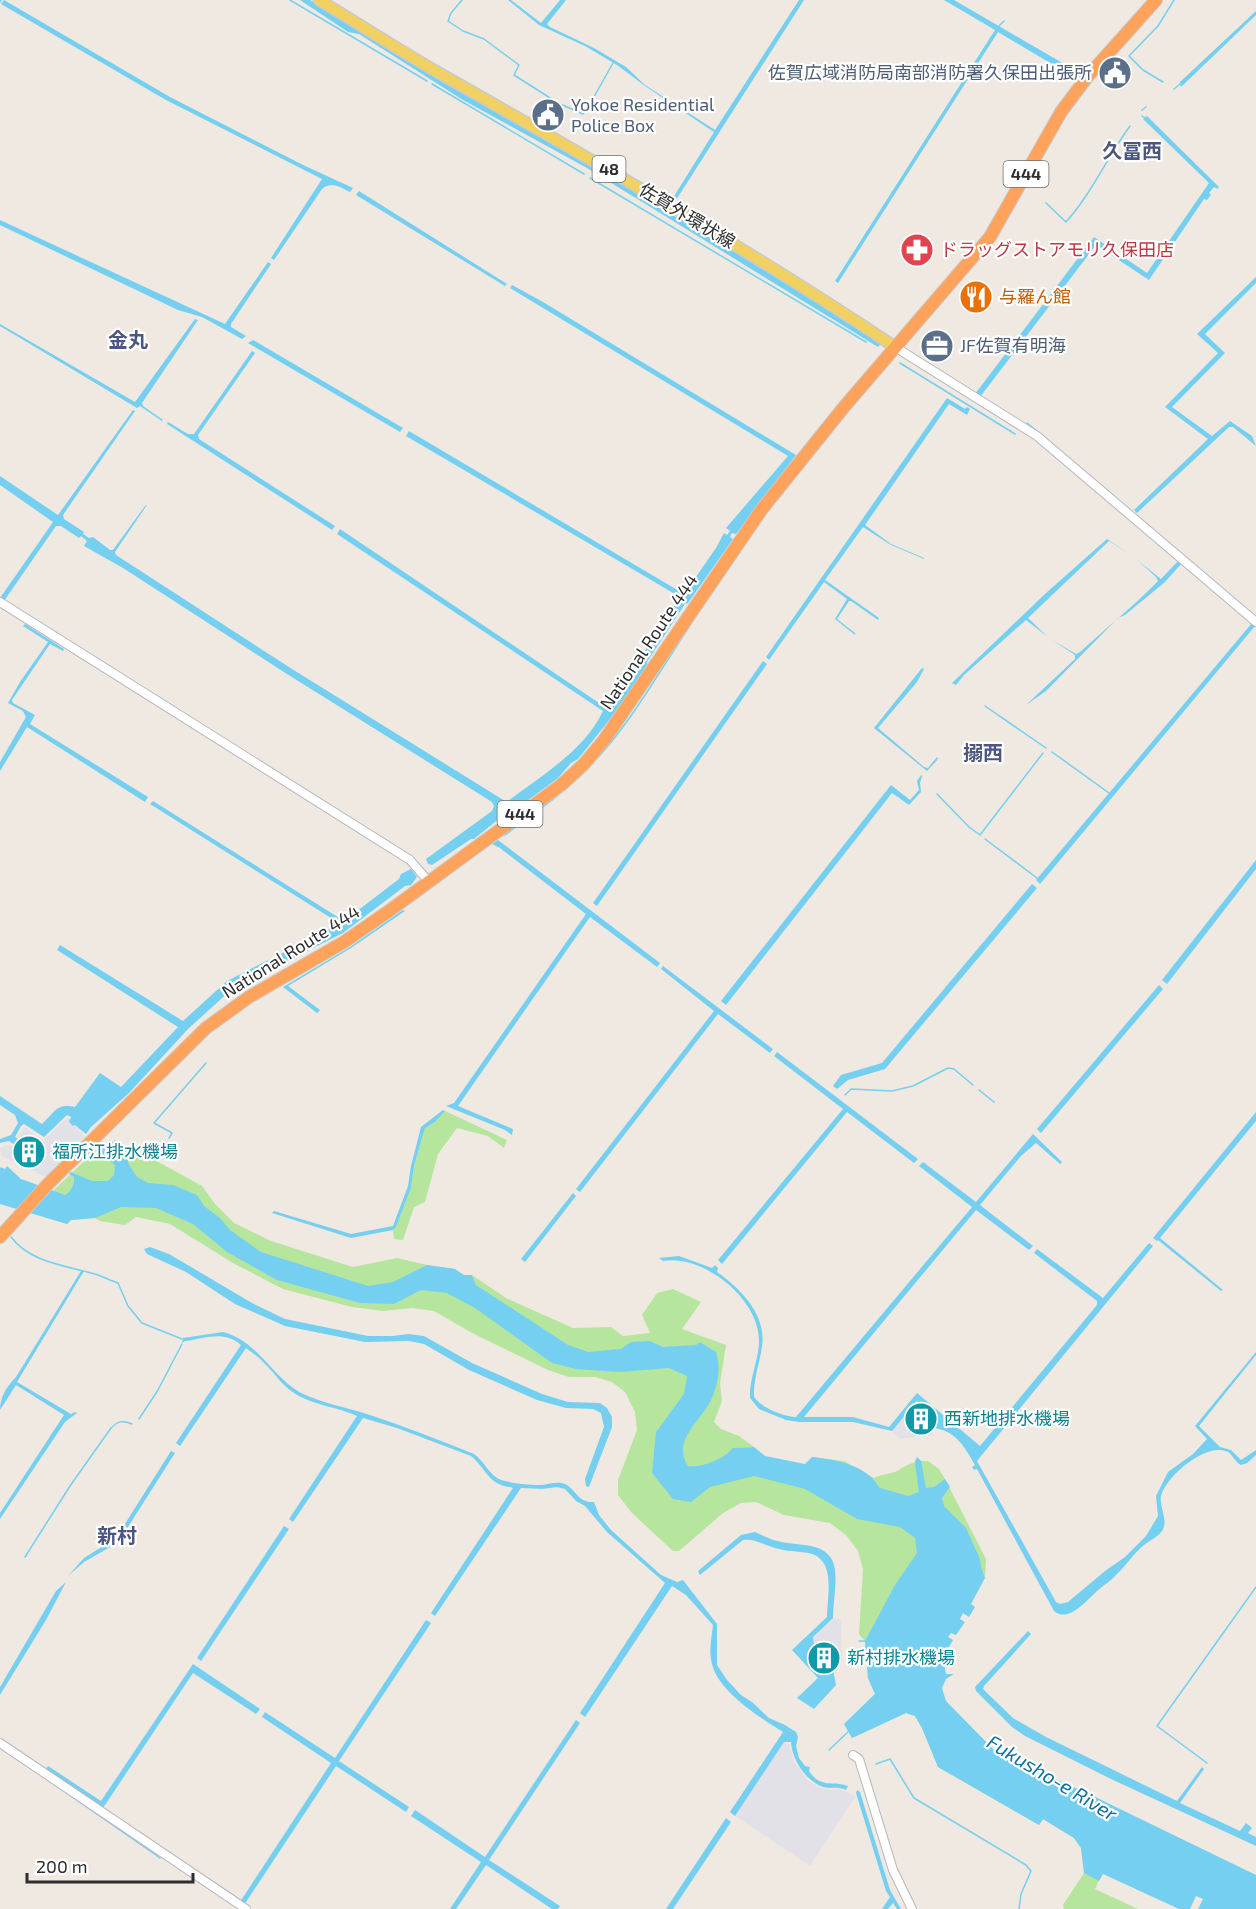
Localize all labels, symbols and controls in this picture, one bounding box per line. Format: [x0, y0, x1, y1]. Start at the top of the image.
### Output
public building icon: 佐賀広域消防局南部消防署久保田出張所 [1097, 55, 1133, 91]
place label: 佐賀広域消防局南部消防署久保田出張所 [768, 61, 1092, 83]
place label: Yokoe Residential Police Box [571, 93, 715, 136]
public building icon: Yokoe Residential Police Box [530, 97, 566, 133]
district label: 久冨西 [1102, 138, 1162, 162]
road number: 48 [592, 156, 626, 182]
road number: 444 [1004, 161, 1048, 187]
street label: 佐賀外環状線 [636, 178, 739, 252]
pharmacy icon: ドラッグストアモリ久保田店 [899, 232, 935, 268]
place label: ドラッグストアモリ久保田店 [940, 238, 1174, 260]
restaurant icon: 与羅ん館 [958, 279, 994, 315]
place label: 与羅ん館 [999, 285, 1071, 307]
district label: 金丸 [108, 327, 148, 351]
office icon: JF佐賀有明海 [919, 328, 955, 364]
place label: JF佐賀有明海 [960, 334, 1066, 356]
street label: National Route 444 [595, 570, 702, 713]
district label: 搦西 [963, 740, 1003, 764]
road number: 444 [498, 801, 542, 827]
street label: National Route 444 [217, 900, 364, 1003]
building icon: 福所江排水機場 [11, 1134, 47, 1170]
place label: 福所江排水機場 [52, 1140, 178, 1162]
building icon: 西新地排水機場 [903, 1401, 939, 1437]
place label: 西新地排水機場 [944, 1407, 1070, 1429]
district label: 新村 [97, 1523, 137, 1547]
building icon: 新村排水機場 [806, 1640, 842, 1676]
place label: 新村排水機場 [847, 1646, 955, 1668]
water label: Fukusho-e River [983, 1729, 1123, 1826]
scale bar [27, 1846, 194, 1884]
text: 200 m [36, 1855, 88, 1877]

